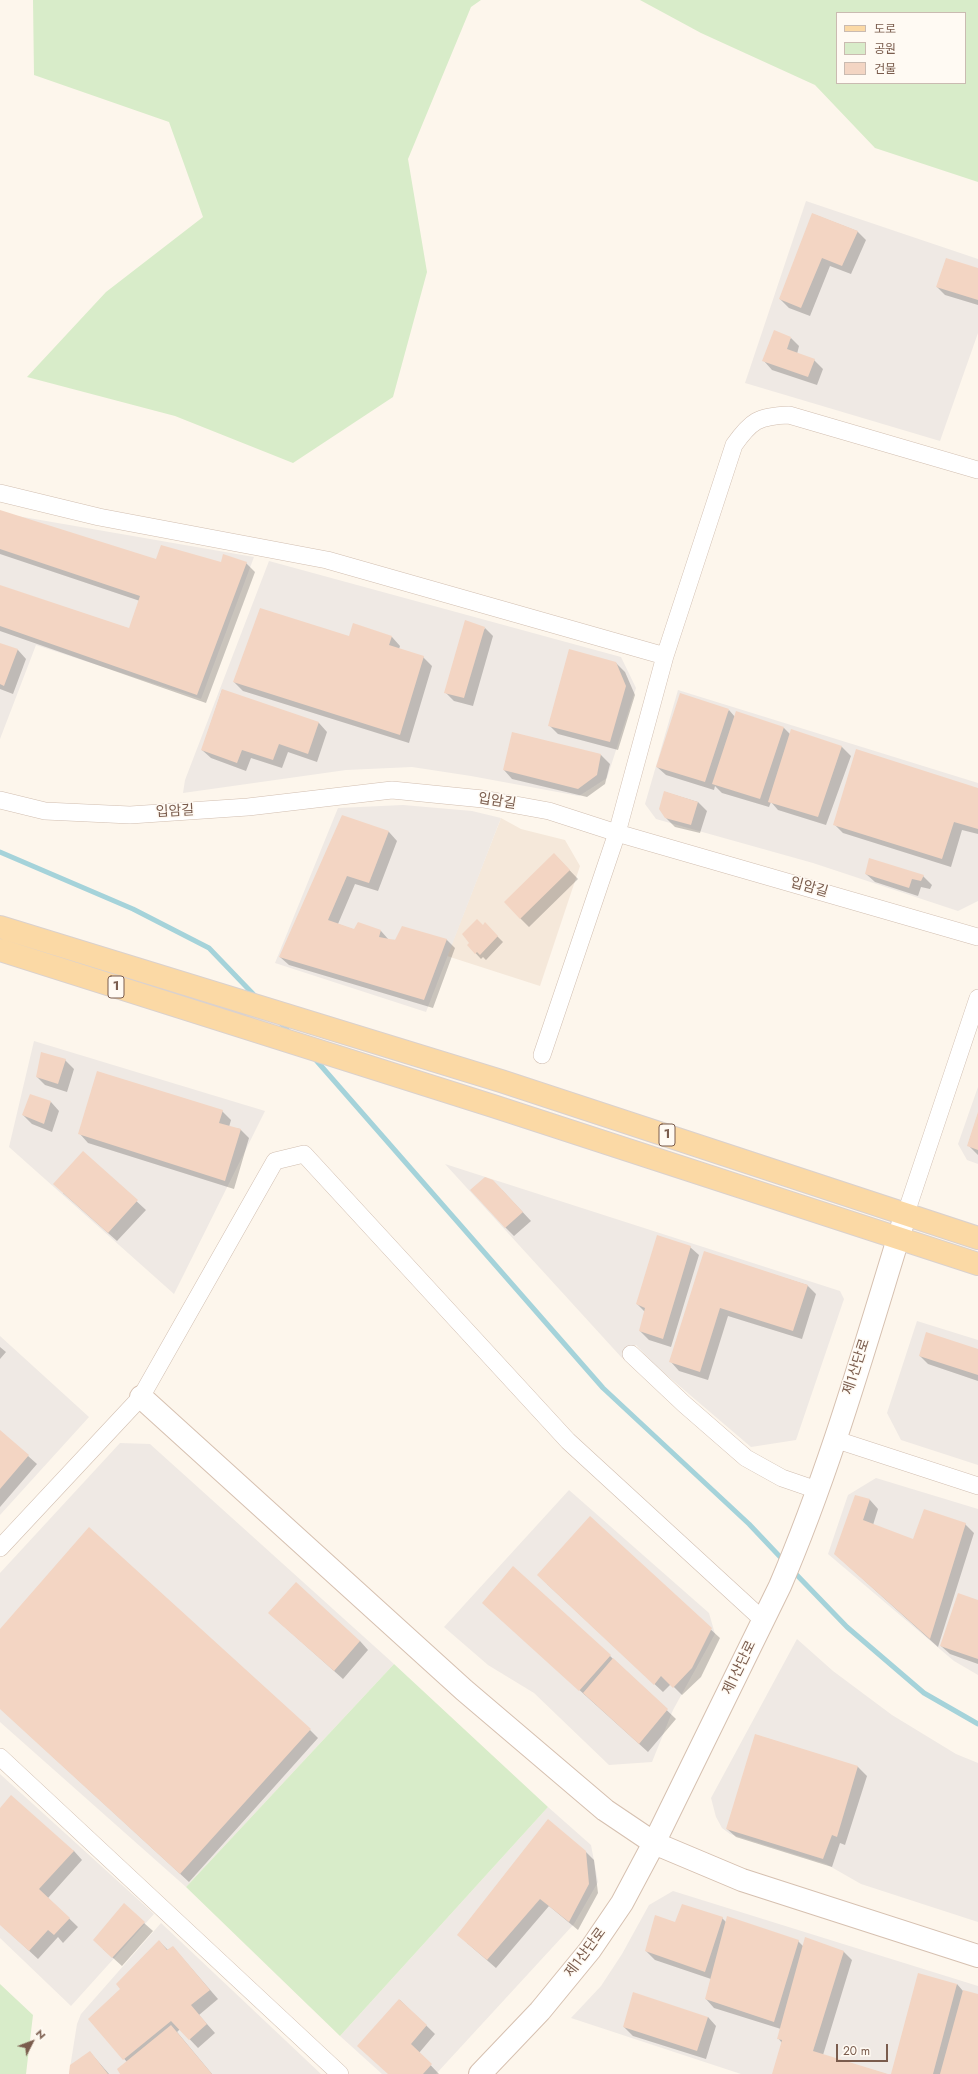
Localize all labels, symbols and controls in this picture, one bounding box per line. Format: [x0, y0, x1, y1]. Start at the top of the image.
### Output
legend [836, 12, 966, 84]
text: 도로 [874, 20, 896, 38]
text: 공원 [874, 40, 896, 58]
text: 건물 [874, 60, 896, 78]
street label: 입암길 [477, 791, 517, 813]
street label: 입암길 [155, 803, 195, 821]
street label: 입암길 [788, 875, 830, 901]
road number: 1 [108, 976, 124, 998]
road number: 1 [659, 1124, 675, 1146]
street label: 제1산단로 [840, 1337, 874, 1397]
street label: 제1산단로 [720, 1638, 760, 1698]
street label: 제1산단로 [562, 1925, 610, 1981]
north arrow [12, 2022, 52, 2062]
text: N [32, 2025, 50, 2043]
scale bar [838, 2036, 890, 2062]
text: 20 m [843, 2042, 870, 2060]

